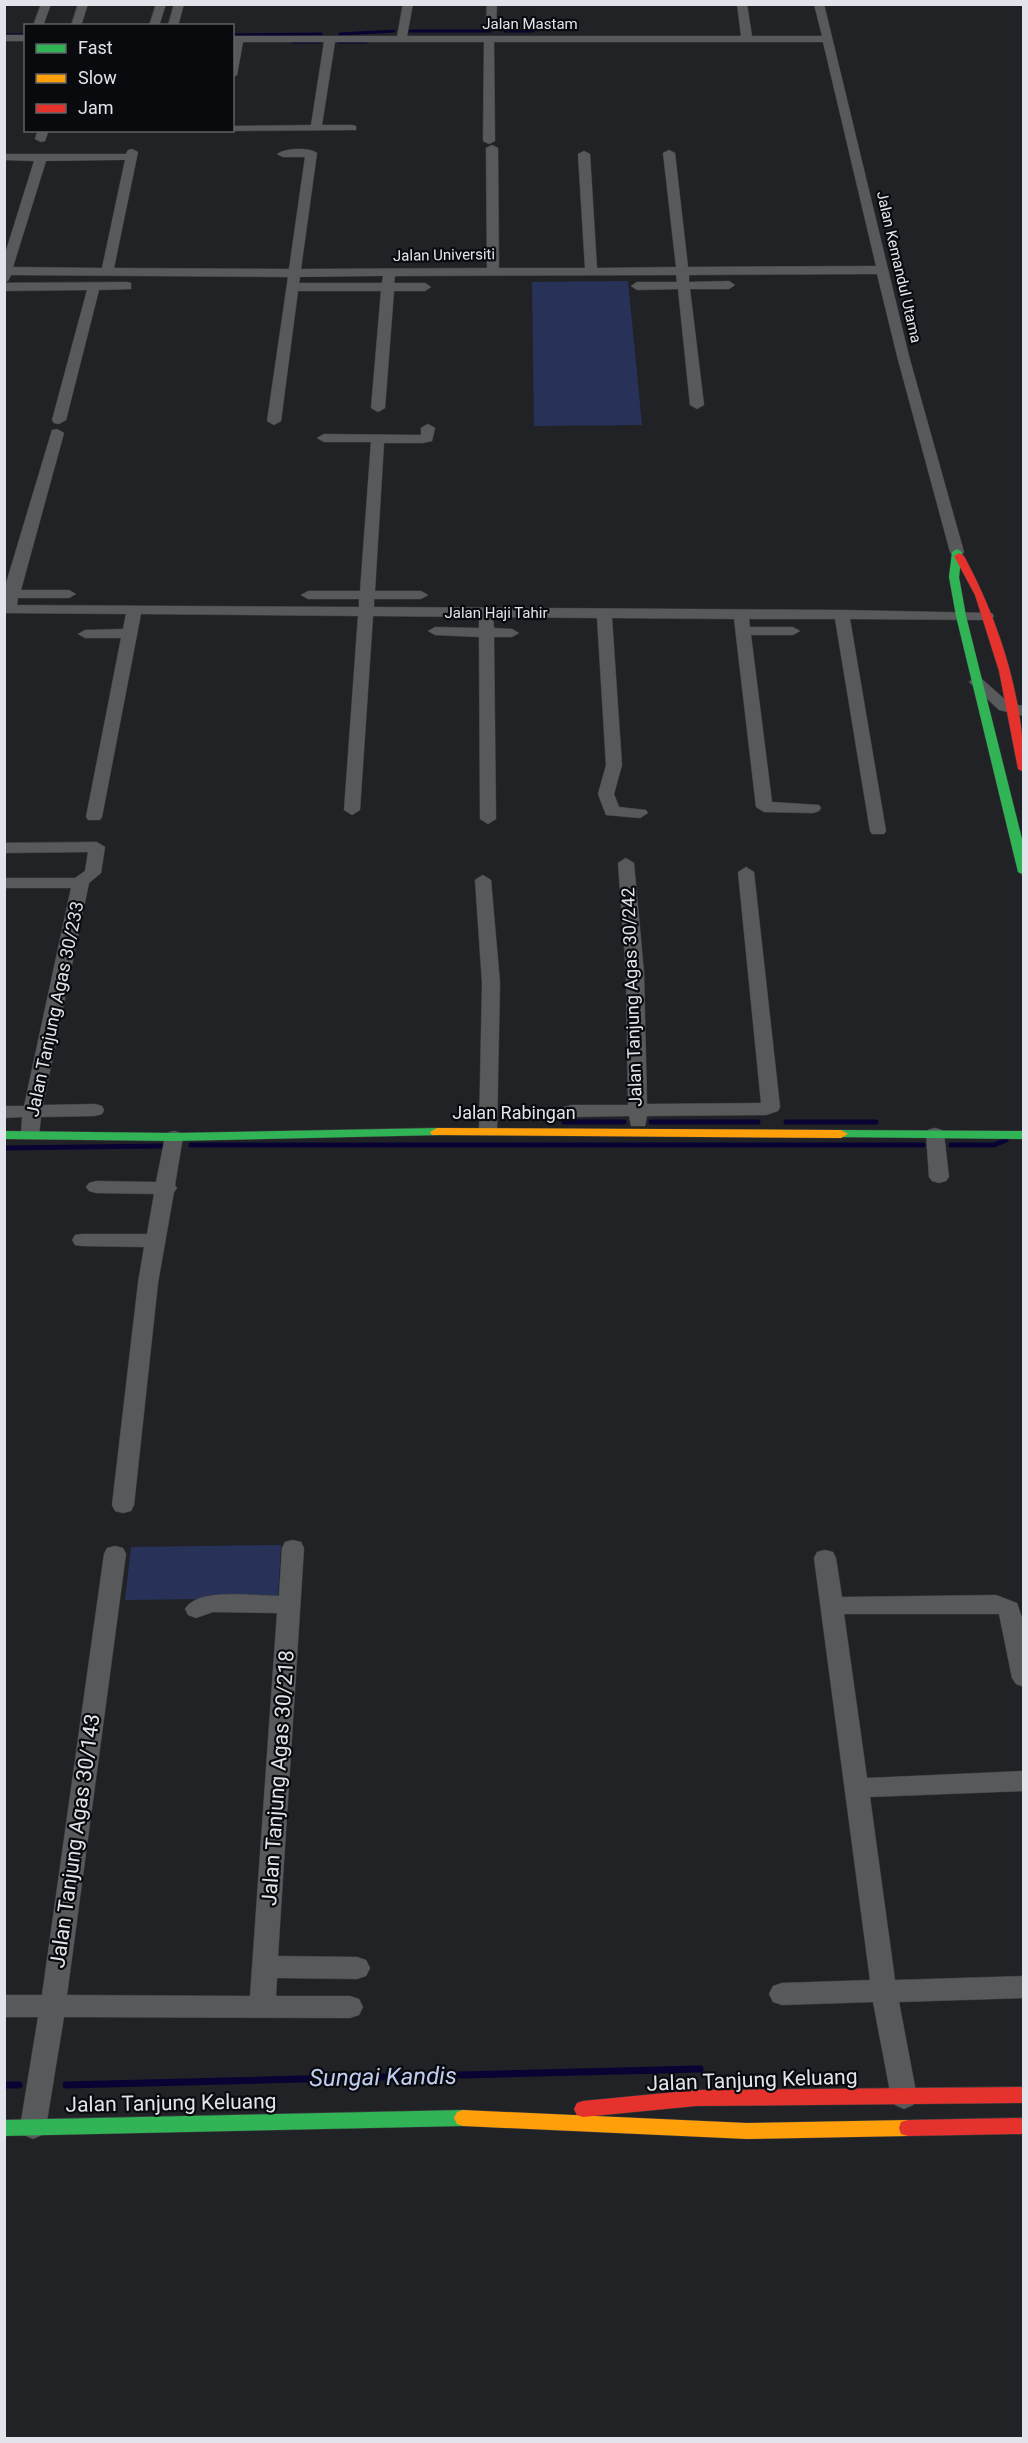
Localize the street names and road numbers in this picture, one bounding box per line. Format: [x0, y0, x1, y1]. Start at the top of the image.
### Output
street label: Jalan Mastam [482, 15, 578, 33]
street label: Jalan Kemandul Utama [873, 189, 925, 345]
street label: Jalan Universiti [393, 245, 495, 265]
street label: Jalan Haji Tahir [444, 604, 548, 622]
street label: Jalan Tanjung Agas 30/242 [617, 887, 646, 1107]
street label: Jalan Tanjung Agas 30/233 [21, 899, 88, 1118]
street label: Jalan Rabingan [452, 1102, 576, 1123]
street label: Jalan Tanjung Agas 30/218 [257, 1649, 299, 1907]
street label: Jalan Tanjung Agas 30/143 [45, 1712, 105, 1970]
street label: Jalan Tanjung Keluang [646, 2064, 858, 2096]
street label: Jalan Tanjung Keluang [65, 2089, 277, 2117]

